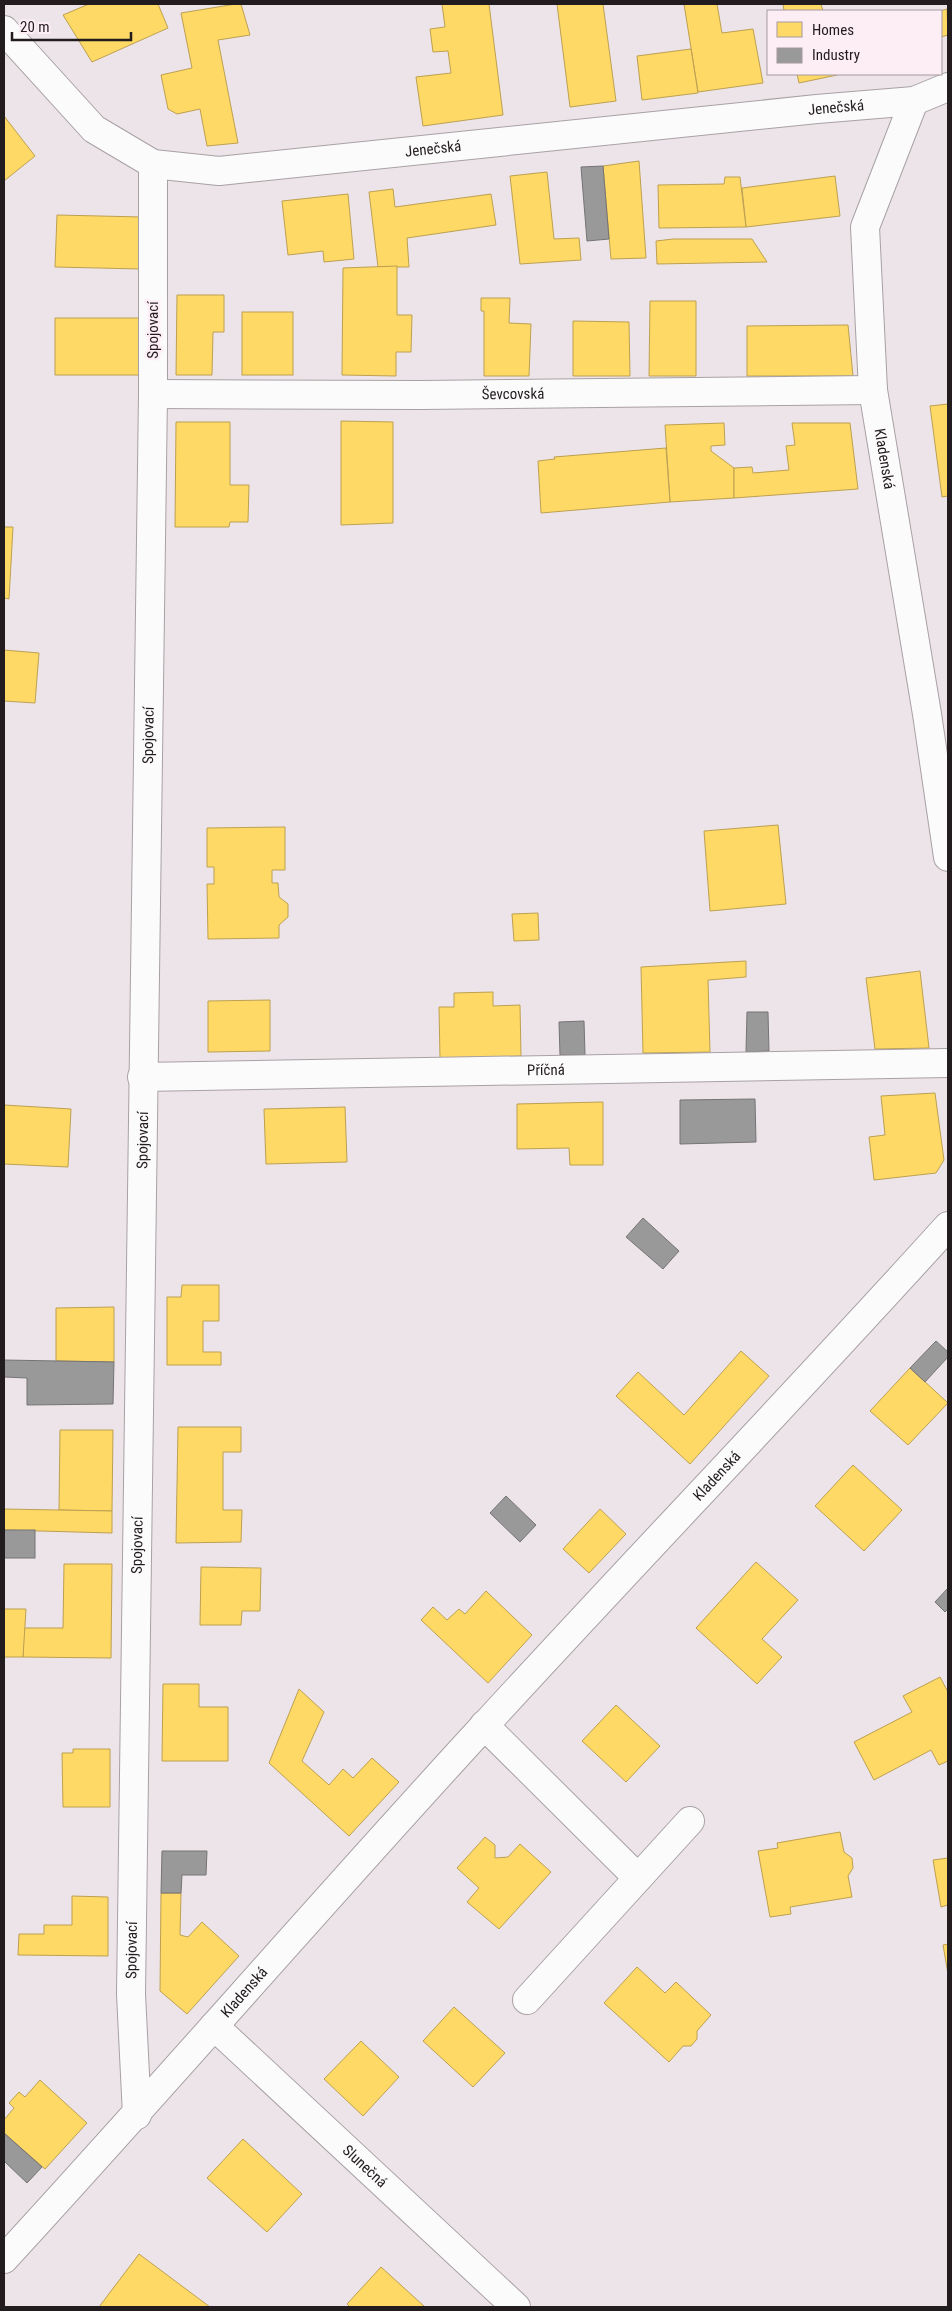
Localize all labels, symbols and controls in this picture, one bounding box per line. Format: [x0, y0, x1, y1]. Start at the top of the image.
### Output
scale bar [12, 10, 131, 42]
legend [767, 10, 942, 75]
text: 20 m [20, 18, 50, 36]
text: Homes [812, 21, 854, 39]
text: Industry [812, 46, 860, 64]
street label: Jenečská [807, 96, 865, 119]
street label: Jenečská [404, 137, 462, 161]
street label: Spojovací [144, 300, 162, 359]
street label: Ševcovská [482, 385, 544, 403]
street label: Kladenská [871, 427, 898, 490]
street label: Spojovací [139, 705, 158, 764]
street label: Příčná [527, 1061, 565, 1079]
street label: Spojovací [133, 1110, 152, 1169]
street label: Kladenská [689, 1447, 744, 1504]
street label: Spojovací [128, 1515, 147, 1574]
street label: Spojovací [122, 1920, 141, 1979]
street label: Kladenská [217, 1963, 271, 2021]
street label: Slunečná [339, 2141, 391, 2191]

